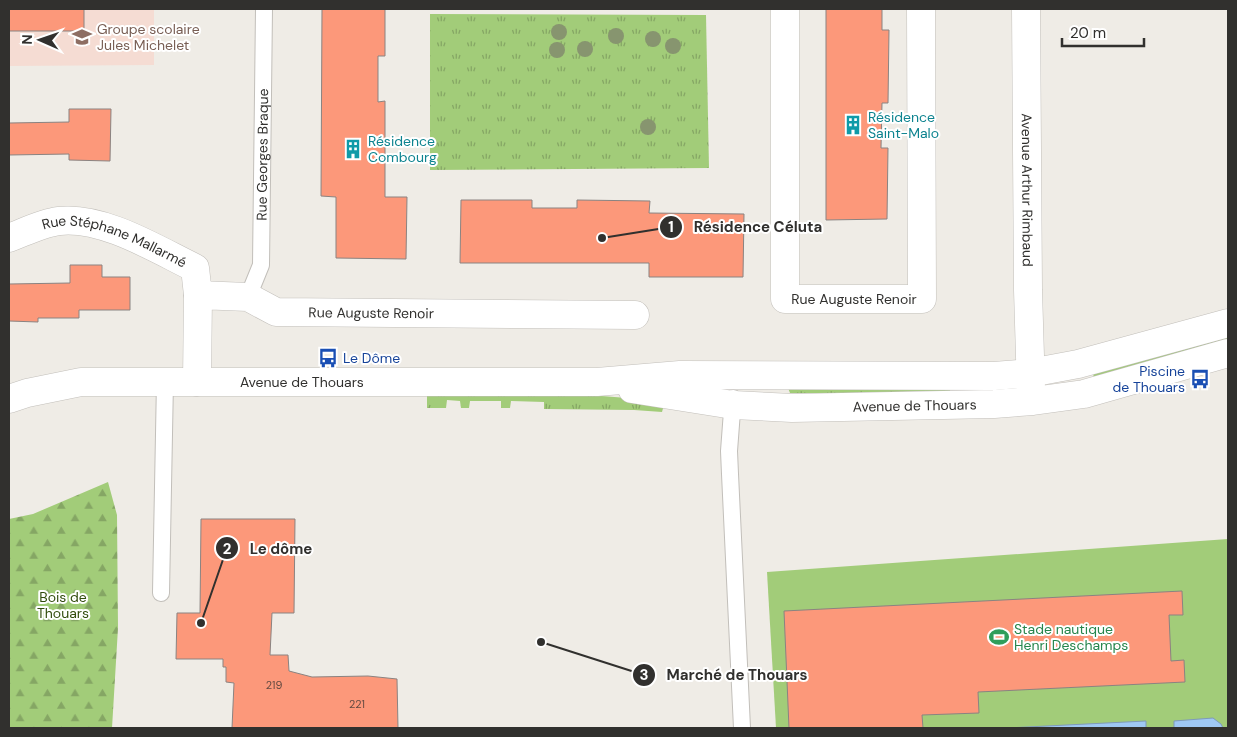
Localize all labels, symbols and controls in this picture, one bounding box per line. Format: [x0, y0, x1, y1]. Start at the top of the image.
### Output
north arrow [15, 15, 65, 65]
scale bar [1062, 15, 1144, 47]
place label: Groupe scolaire Jules Michelet [97, 20, 200, 54]
text: 20 m [1070, 23, 1106, 43]
school or university icon: Groupe scolaire Jules Michelet [71, 26, 93, 48]
text: N [18, 34, 36, 45]
street label: Rue Georges Braque [253, 88, 272, 221]
place label: Résidence Saint-Malo [868, 108, 939, 142]
street label: Avenue Arthur Rimbaud [1018, 113, 1037, 267]
building icon: Résidence Saint-Malo [842, 114, 864, 136]
place label: Résidence Combourg [368, 132, 437, 166]
building icon: Résidence Combourg [342, 138, 364, 160]
street label: Rue Stéphane Mallarmé [40, 211, 190, 271]
callout: Résidence Céluta [658, 212, 832, 242]
text: 1 [668, 217, 674, 237]
text: Résidence Céluta [694, 217, 822, 237]
street label: Rue Auguste Renoir [791, 290, 917, 308]
street label: Rue Auguste Renoir [308, 303, 434, 322]
bus stop icon: Le Dôme [317, 347, 339, 369]
place label: Le Dôme [343, 349, 400, 367]
place label: Piscine de Thouars [1112, 362, 1185, 396]
bus stop icon: Piscine de Thouars [1189, 368, 1211, 390]
street label: Avenue de Thouars [240, 373, 364, 391]
street label: Avenue de Thouars [853, 395, 977, 416]
callout: Le dôme [215, 533, 322, 563]
text: 2 [223, 539, 232, 559]
text: Le dôme [250, 539, 312, 559]
park label: Bois de Thouars [37, 588, 89, 622]
place label: Stade nautique Henri Deschamps [1014, 620, 1128, 654]
sports icon: Stade nautique Henri Deschamps [988, 626, 1010, 648]
callout: Marché de Thouars [632, 660, 818, 690]
text: 3 [639, 665, 649, 685]
text: Marché de Thouars [667, 665, 807, 685]
house number: 219 [266, 678, 282, 692]
house number: 221 [349, 697, 365, 711]

